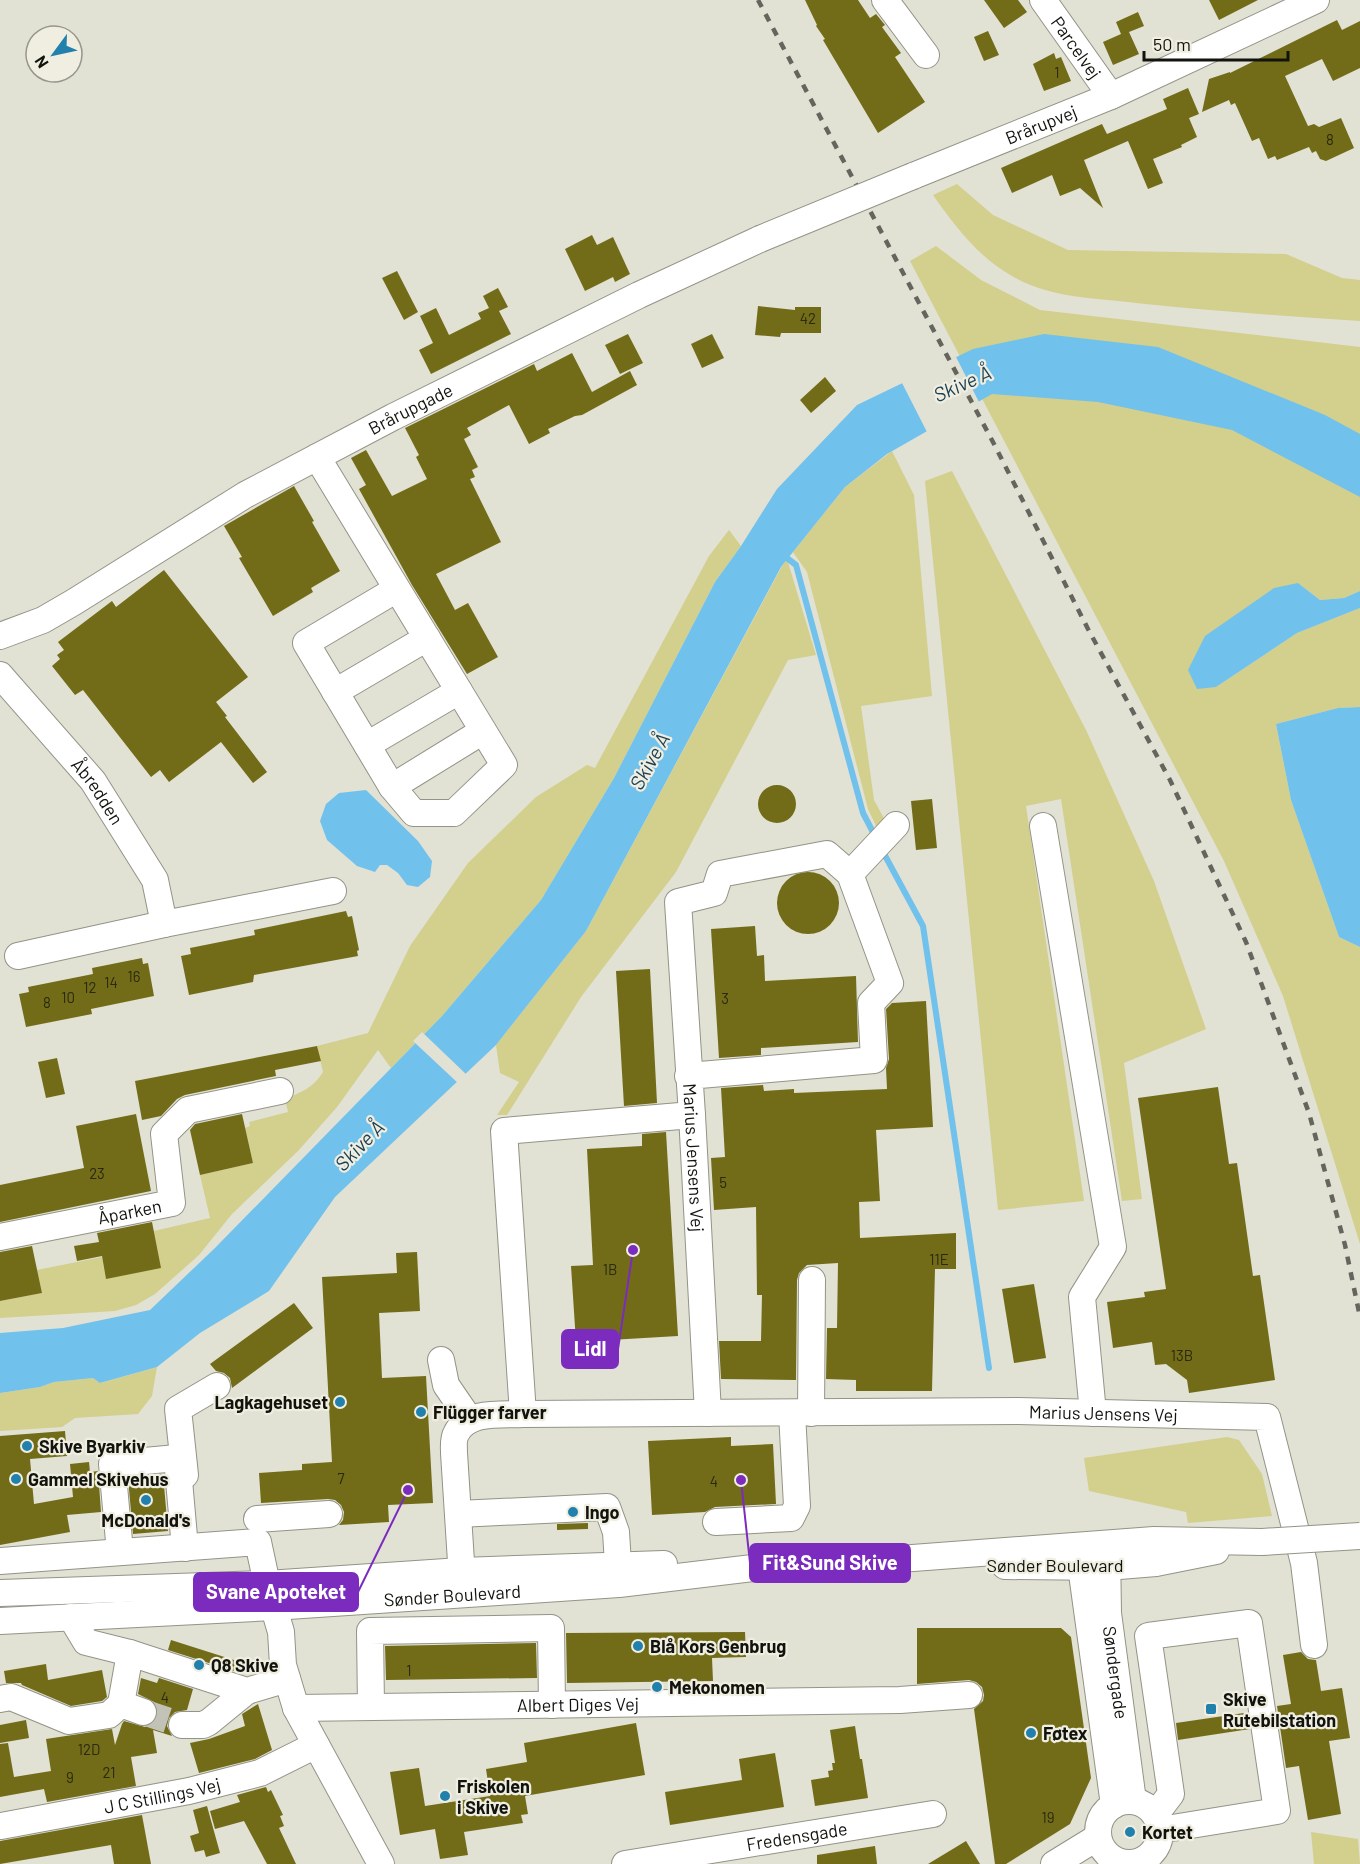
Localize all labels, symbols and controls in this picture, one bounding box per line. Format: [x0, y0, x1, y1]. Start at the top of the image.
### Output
street label: Parcelvej [1047, 12, 1106, 83]
north arrow [24, 24, 84, 84]
scale bar [1144, 24, 1288, 62]
text: 50 m [1153, 33, 1191, 55]
text: N [30, 53, 52, 72]
house number: 1 [1054, 63, 1060, 81]
street label: Brårupvej [1002, 100, 1080, 149]
house number: 8 [1326, 130, 1334, 148]
house number: 42 [800, 309, 816, 327]
water label: Skive Å [929, 360, 995, 406]
street label: Brårupgade [364, 378, 456, 439]
water label: Skive Å [624, 729, 674, 793]
street label: Åbredden [67, 754, 128, 828]
house number: 16 [128, 967, 140, 985]
house number: 14 [104, 973, 118, 991]
house number: 12 [83, 978, 97, 996]
house number: 10 [61, 988, 75, 1006]
house number: 3 [721, 989, 729, 1007]
house number: 8 [43, 993, 51, 1011]
street label: Marius Jensens Vej [679, 1083, 709, 1233]
water label: Skive Å [329, 1115, 389, 1175]
house number: 23 [89, 1164, 105, 1182]
house number: 5 [719, 1173, 727, 1191]
street label: Åparken [96, 1194, 163, 1228]
house number: 11E [929, 1250, 949, 1268]
house number: 1B [603, 1260, 617, 1278]
callout: Lidl [562, 1330, 618, 1368]
text: Lidl [574, 1336, 606, 1360]
house number: 13B [1171, 1346, 1193, 1364]
place label: Lagkagehuset [215, 1391, 328, 1413]
marker: Lagkagehuset [333, 1395, 347, 1409]
street label: Marius Jensens Vej [1029, 1400, 1178, 1426]
place label: Flügger farver [433, 1401, 547, 1423]
marker: Flügger farver [414, 1405, 428, 1419]
place label: Skive Byarkiv [39, 1435, 146, 1457]
marker: Skive Byarkiv [20, 1439, 34, 1453]
place label: Gammel Skivehus [28, 1468, 168, 1490]
house number: 7 [337, 1469, 345, 1487]
marker: Gammel Skivehus [9, 1472, 23, 1486]
house number: 4 [710, 1472, 718, 1490]
marker: McDonald's [139, 1493, 153, 1507]
place label: Ingo [585, 1501, 620, 1523]
marker: Ingo [566, 1505, 580, 1519]
place label: McDonald's [101, 1509, 191, 1531]
callout: Fit&Sund Skive [750, 1544, 910, 1582]
text: Fit&Sund Skive [762, 1550, 898, 1574]
street label: Sønder Boulevard [986, 1554, 1124, 1576]
callout: Svane Apoteket [194, 1573, 358, 1611]
text: Svane Apoteket [206, 1579, 346, 1603]
street label: Sønder Boulevard [383, 1580, 522, 1611]
street label: Søndergade [1099, 1625, 1133, 1720]
place label: Blå Kors Genbrug [650, 1635, 786, 1657]
marker: Blå Kors Genbrug [631, 1639, 645, 1653]
place label: Q8 Skive [211, 1654, 279, 1676]
marker: Q8 Skive [192, 1658, 206, 1672]
house number: 1 [406, 1661, 412, 1679]
place label: Mekonomen [669, 1676, 765, 1698]
marker: Mekonomen [650, 1680, 664, 1694]
house number: 4 [161, 1688, 169, 1706]
place label: Skive Rutebilstation [1223, 1688, 1336, 1731]
street label: Albert Diges Vej [517, 1692, 639, 1716]
marker: Skive Rutebilstation [1204, 1702, 1218, 1716]
place label: Føtex [1043, 1722, 1088, 1744]
marker: Føtex [1024, 1726, 1038, 1740]
house number: 12D [78, 1740, 100, 1758]
house number: 21 [102, 1763, 116, 1781]
house number: 9 [66, 1768, 74, 1786]
street label: J C Stillings Vej [102, 1772, 223, 1818]
place label: Friskolen i Skive [457, 1775, 530, 1818]
marker: Friskolen i Skive [438, 1789, 452, 1803]
house number: 19 [1041, 1808, 1055, 1826]
street label: Fredensgade [745, 1817, 849, 1855]
place label: Kortet [1142, 1821, 1193, 1843]
marker: Kortet [1123, 1825, 1137, 1839]

